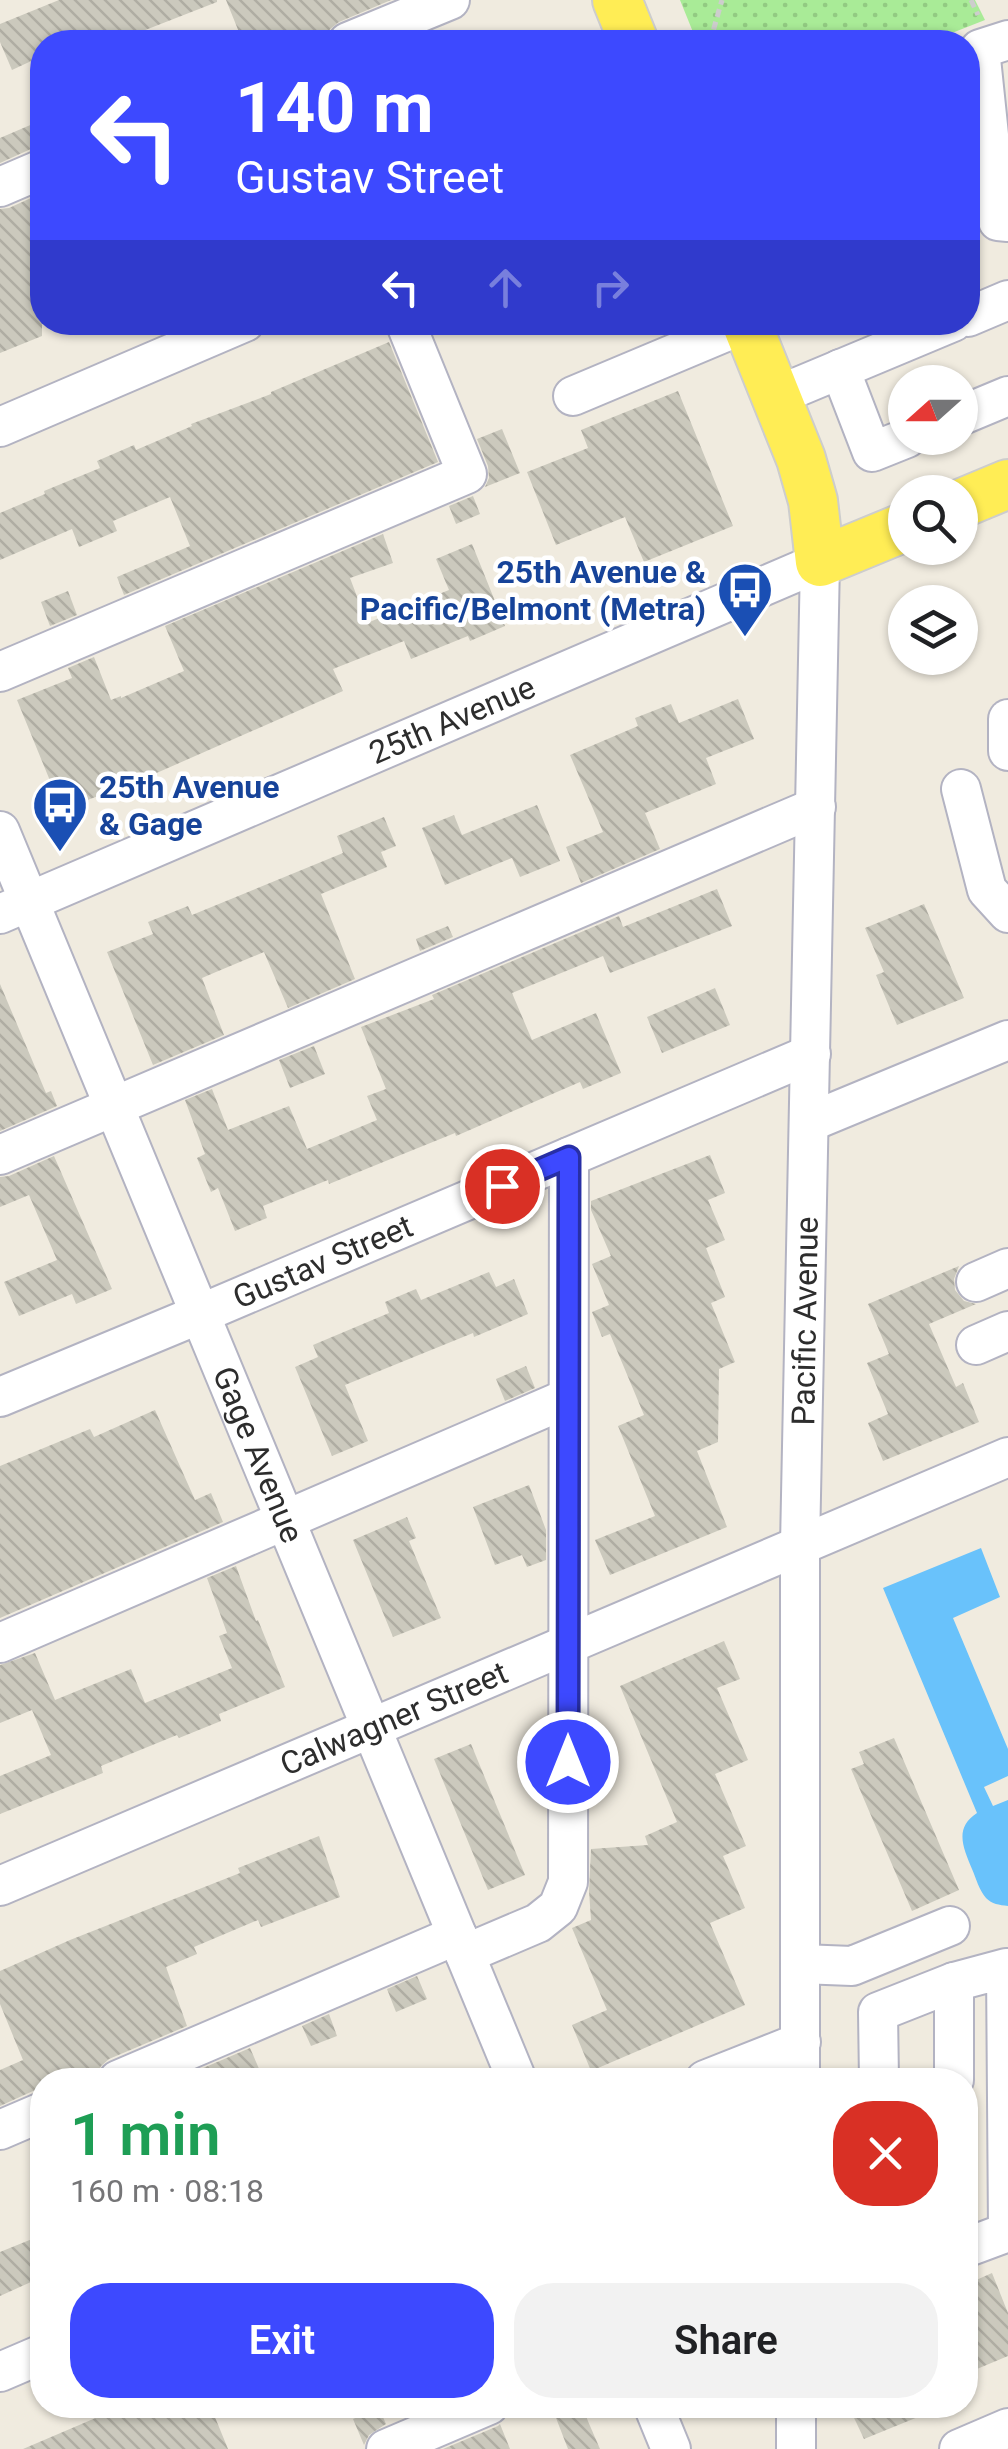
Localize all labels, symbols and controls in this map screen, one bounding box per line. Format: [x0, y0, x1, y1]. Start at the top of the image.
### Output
text: 140 m [235, 67, 434, 149]
icon: left [70, 70, 200, 200]
text: Gustav Street [235, 151, 504, 204]
icon: left [373, 260, 428, 315]
icon: ahead [478, 260, 533, 315]
icon: right [583, 260, 638, 315]
north arrow [888, 365, 978, 455]
map controls [888, 365, 978, 675]
button: search [888, 475, 978, 565]
place label: 25th Avenue & Pacific/Belmont (Metra) [360, 553, 706, 628]
bus stop icon: 25th Avenue & Pacific/Belmont (Metra) [715, 560, 775, 639]
button: layers [888, 585, 978, 675]
street label: 25th Avenue [363, 668, 541, 772]
place label: 25th Avenue & Gage [99, 768, 280, 843]
bus stop icon: 25th Avenue & Gage [30, 775, 90, 854]
pin [460, 1144, 545, 1229]
icon: arrive [475, 1159, 530, 1214]
street label: Gustav Street [227, 1207, 418, 1317]
street label: Pacific Avenue [784, 1216, 826, 1426]
street label: Gage Avenue [205, 1361, 311, 1548]
street label: Calwagner Street [274, 1653, 513, 1784]
position arrow [516, 1710, 620, 1814]
text: 1 min [70, 2099, 220, 2170]
button: close [833, 2101, 938, 2206]
text: 160 m · 08:18 [70, 2172, 264, 2210]
button: Exit [70, 2283, 494, 2398]
button: Share [514, 2283, 938, 2398]

